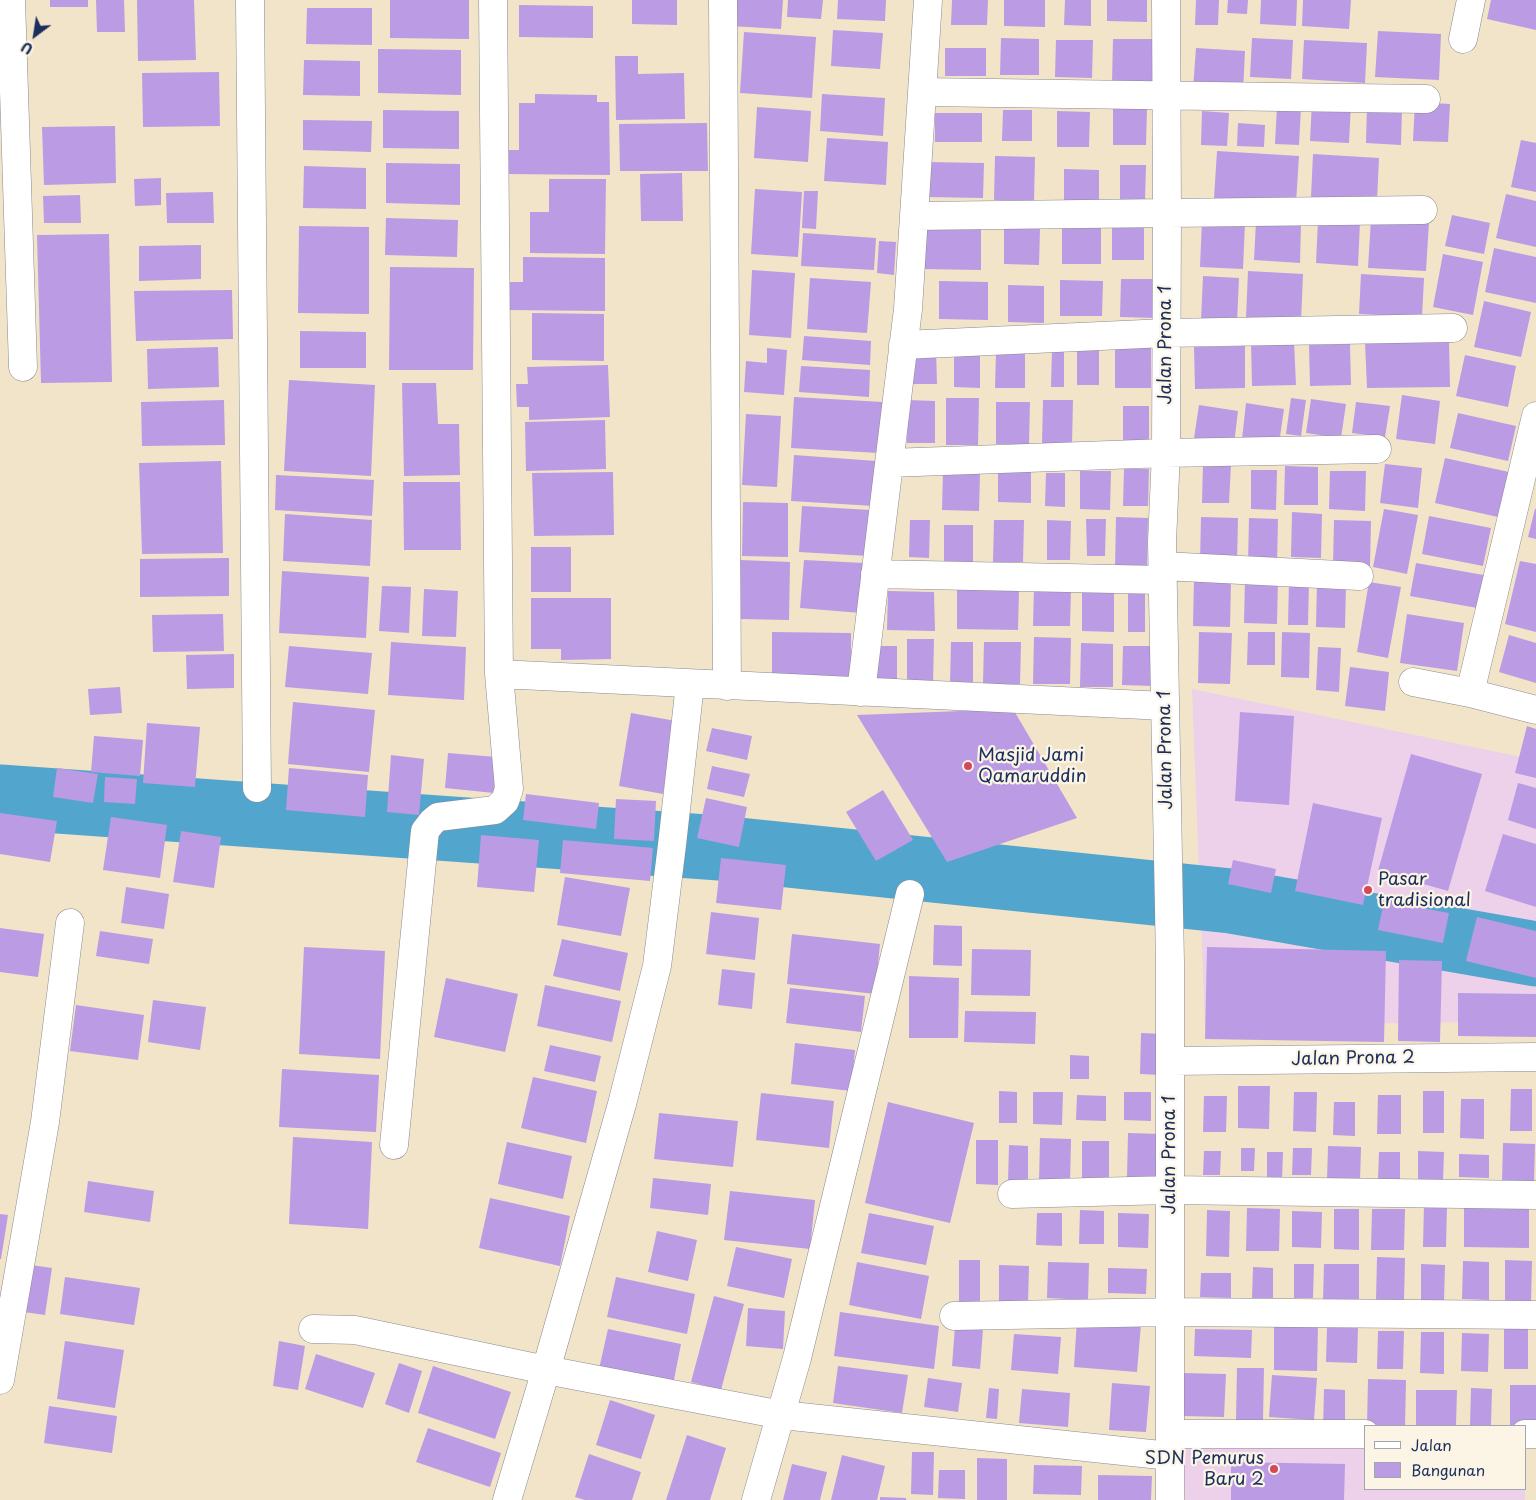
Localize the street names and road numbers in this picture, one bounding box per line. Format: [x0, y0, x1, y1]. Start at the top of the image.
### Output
street label: Jalan Prona 1 [1155, 285, 1177, 405]
street label: Jalan Prona 1 [1154, 690, 1178, 810]
street label: Jalan Prona 2 [1291, 1047, 1415, 1071]
street label: Jalan Prona 1 [1159, 1095, 1181, 1215]

